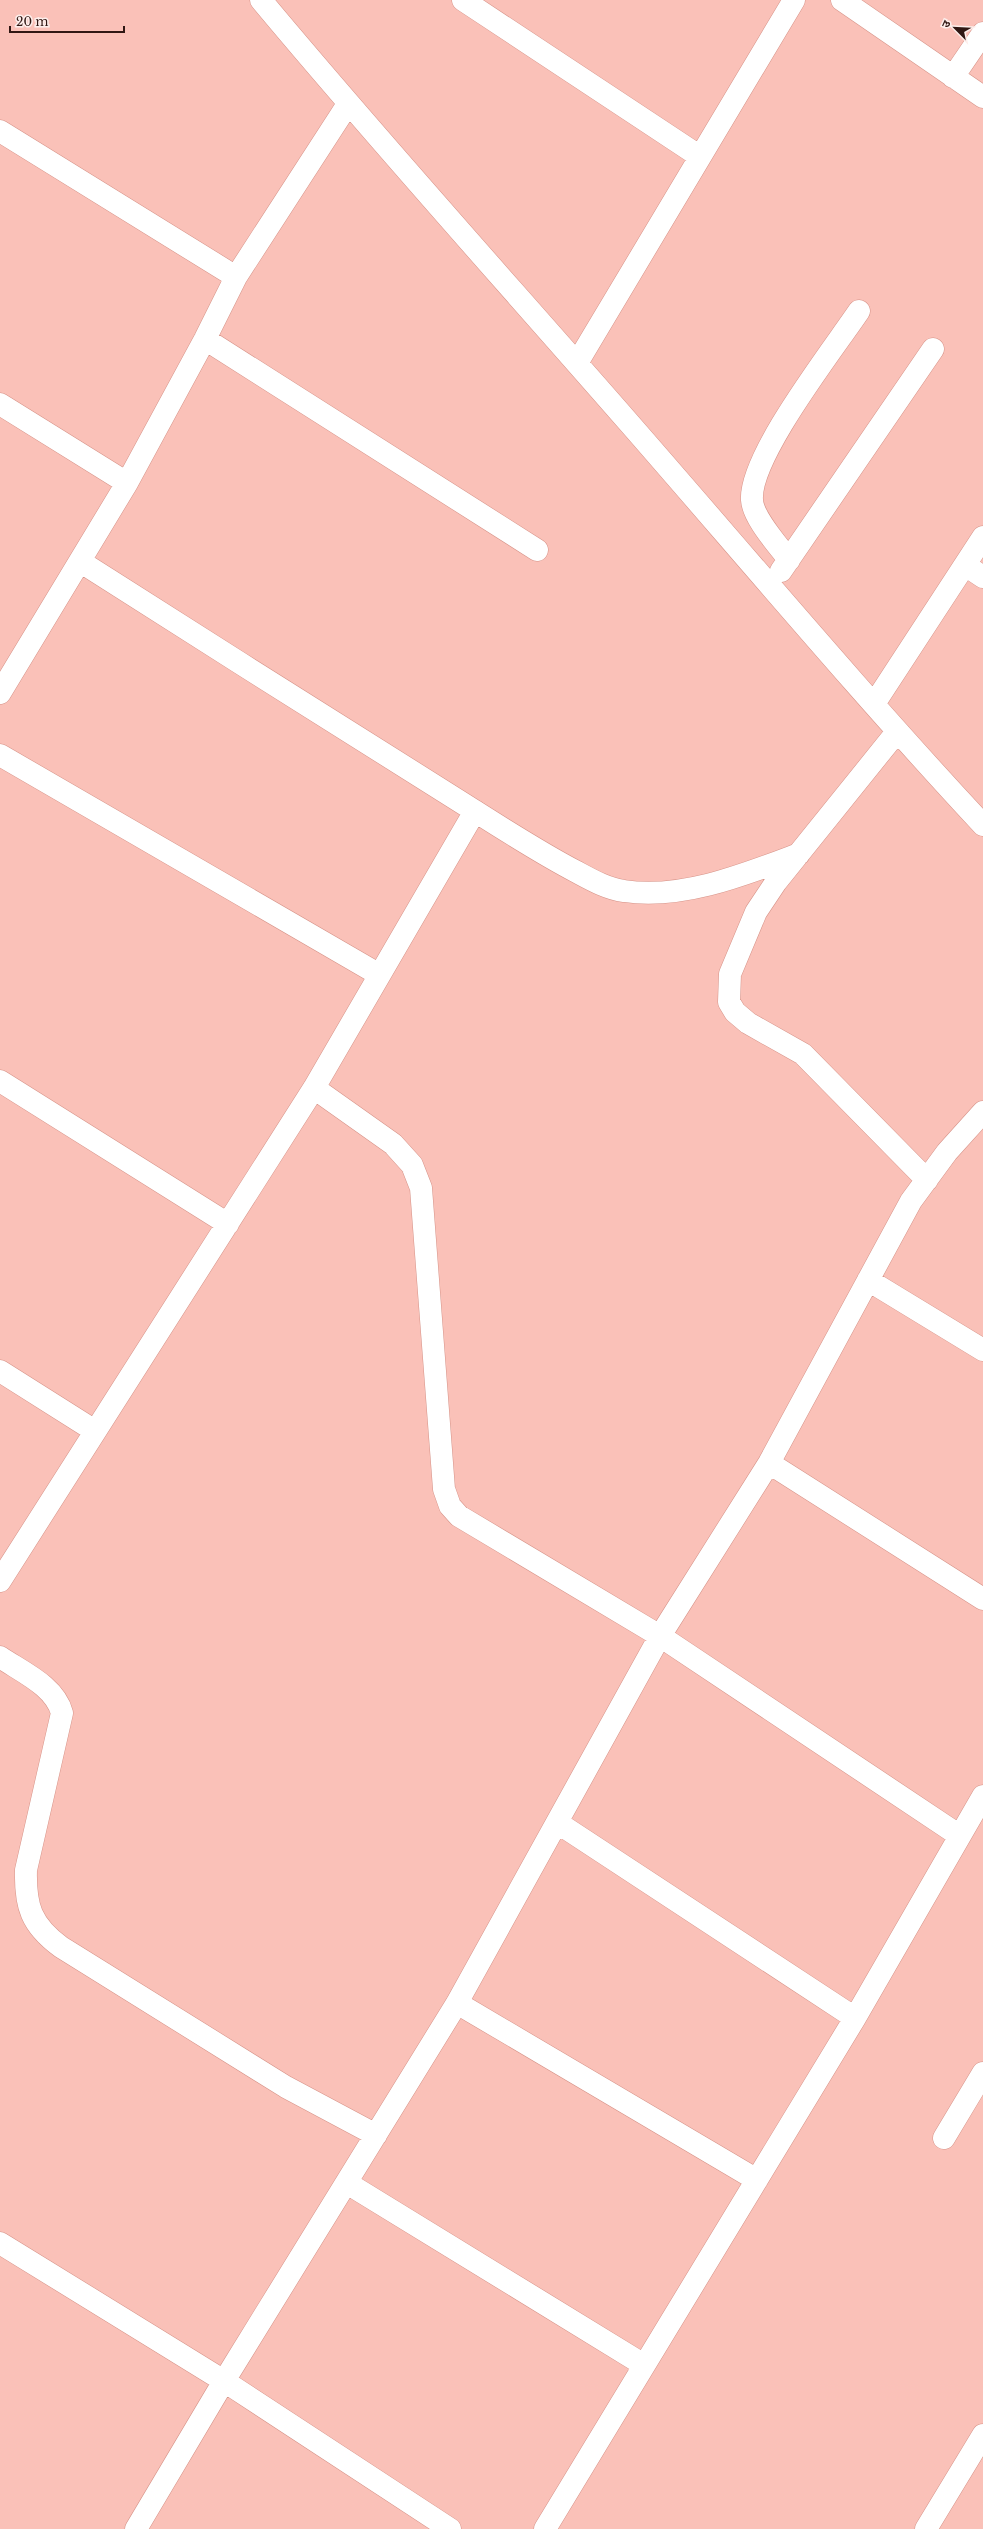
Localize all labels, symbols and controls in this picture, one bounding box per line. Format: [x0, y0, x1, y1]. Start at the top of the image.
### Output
scale bar [10, 8, 124, 34]
north arrow [935, 8, 975, 48]
text: 20 m [16, 14, 48, 29]
text: उ [938, 18, 954, 30]

